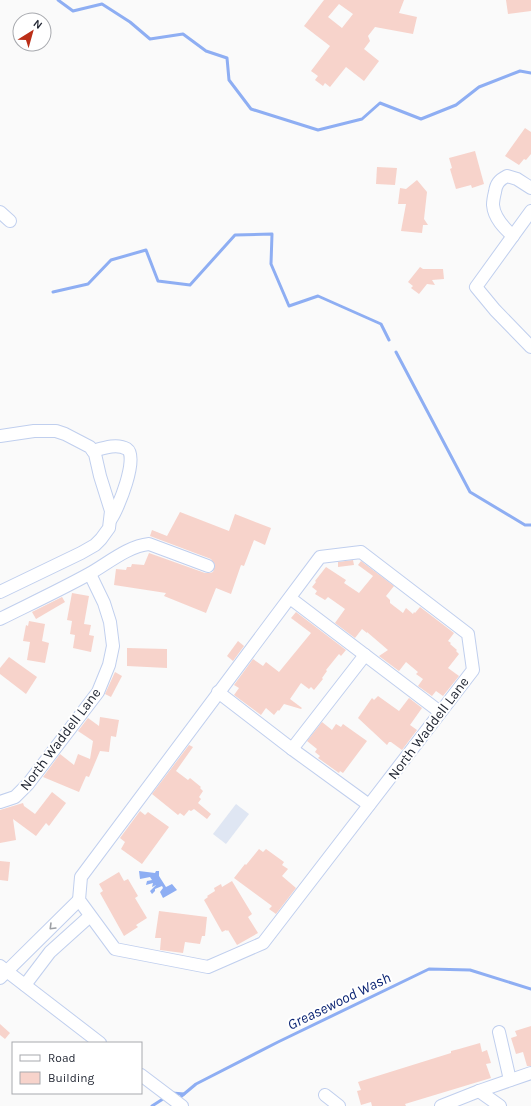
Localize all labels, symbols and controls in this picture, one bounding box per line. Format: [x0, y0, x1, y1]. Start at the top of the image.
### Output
north arrow [12, 12, 52, 52]
text: N [31, 17, 45, 32]
street label: North Waddell Lane [384, 674, 472, 783]
street label: North Waddell Lane [16, 685, 104, 794]
one-way arrow [49, 922, 57, 930]
water label: Greasewood Wash [284, 968, 394, 1034]
legend [12, 1042, 142, 1094]
text: Road [48, 1051, 76, 1065]
text: Building [48, 1071, 95, 1085]

